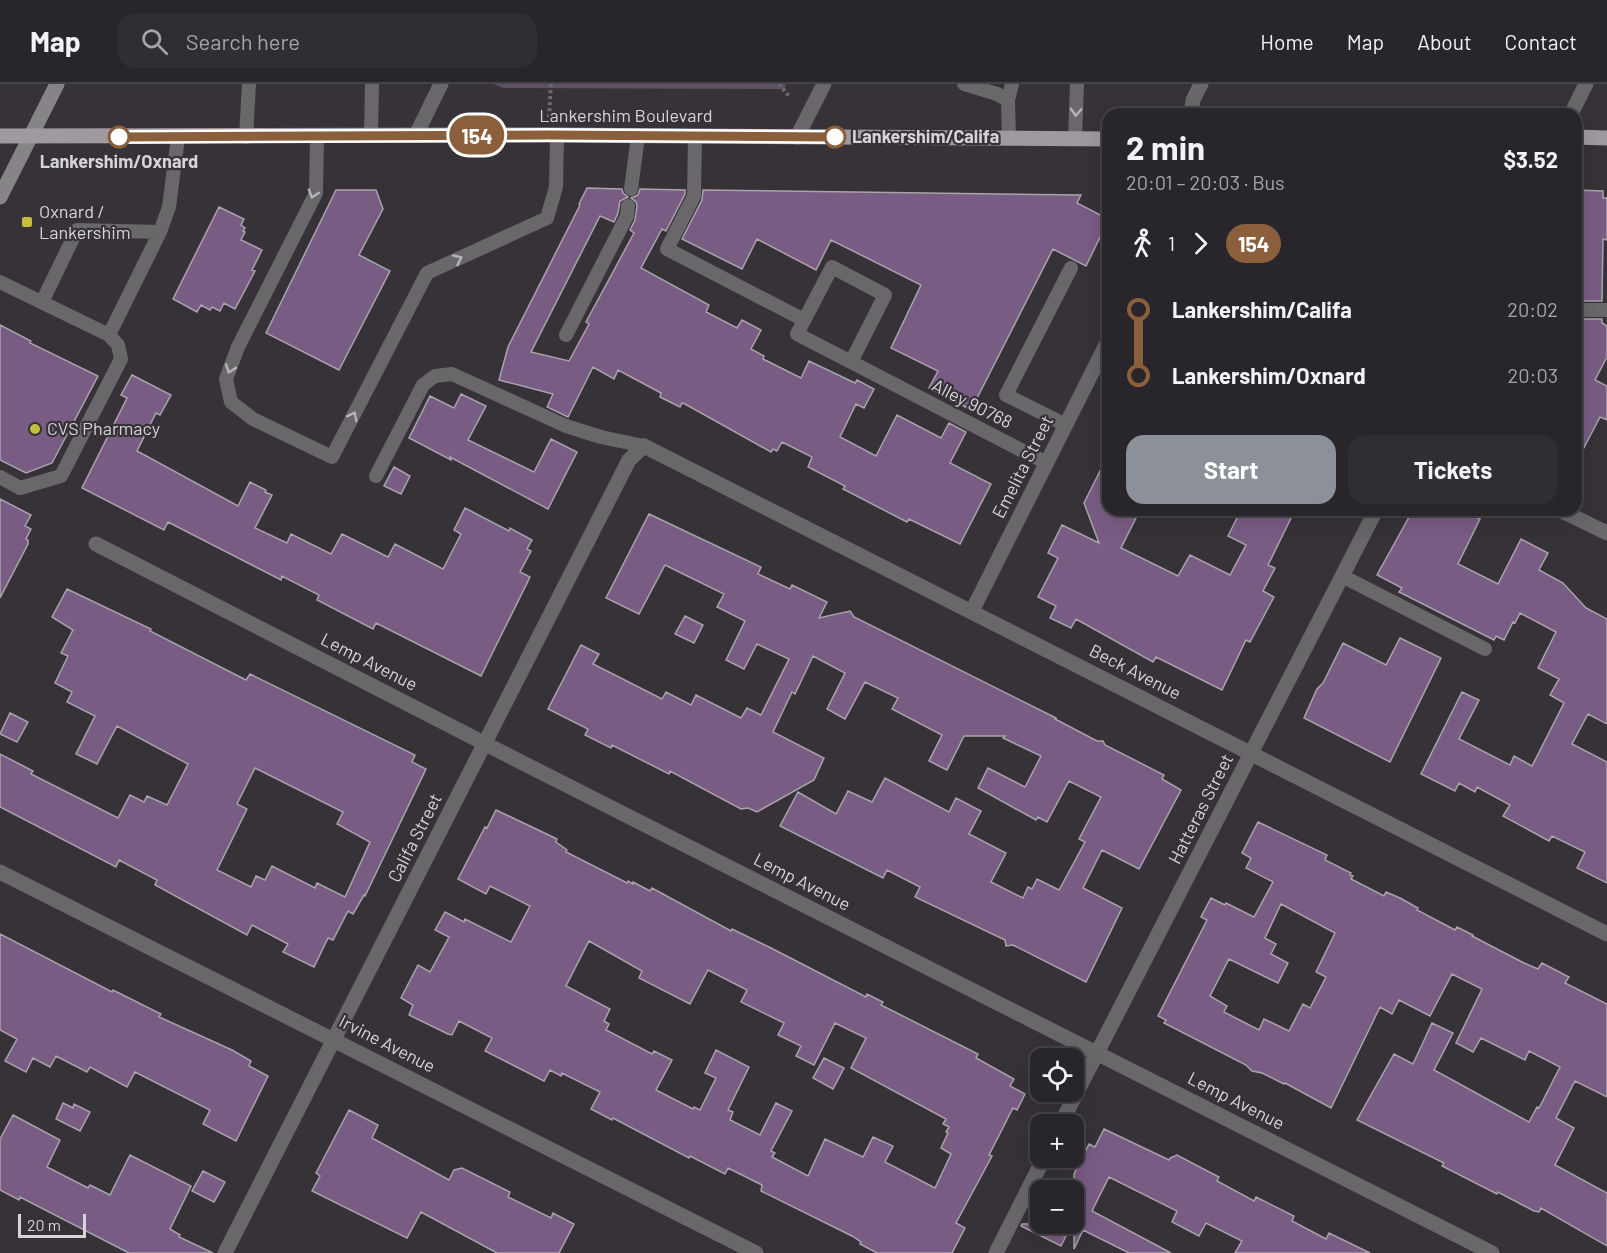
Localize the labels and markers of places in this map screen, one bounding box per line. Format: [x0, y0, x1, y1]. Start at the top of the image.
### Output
place label: Lankershim/Califa [852, 125, 999, 147]
marker: Lankershim/Oxnard [108, 126, 130, 148]
marker: Lankershim/Califa [824, 126, 846, 148]
place label: Lankershim/Oxnard [40, 150, 198, 172]
place label: Oxnard / Lankershim [39, 200, 131, 243]
marker: Oxnard / Lankershim [20, 215, 34, 229]
place label: CVS Pharmacy [47, 417, 160, 439]
marker: CVS Pharmacy [28, 422, 42, 436]

